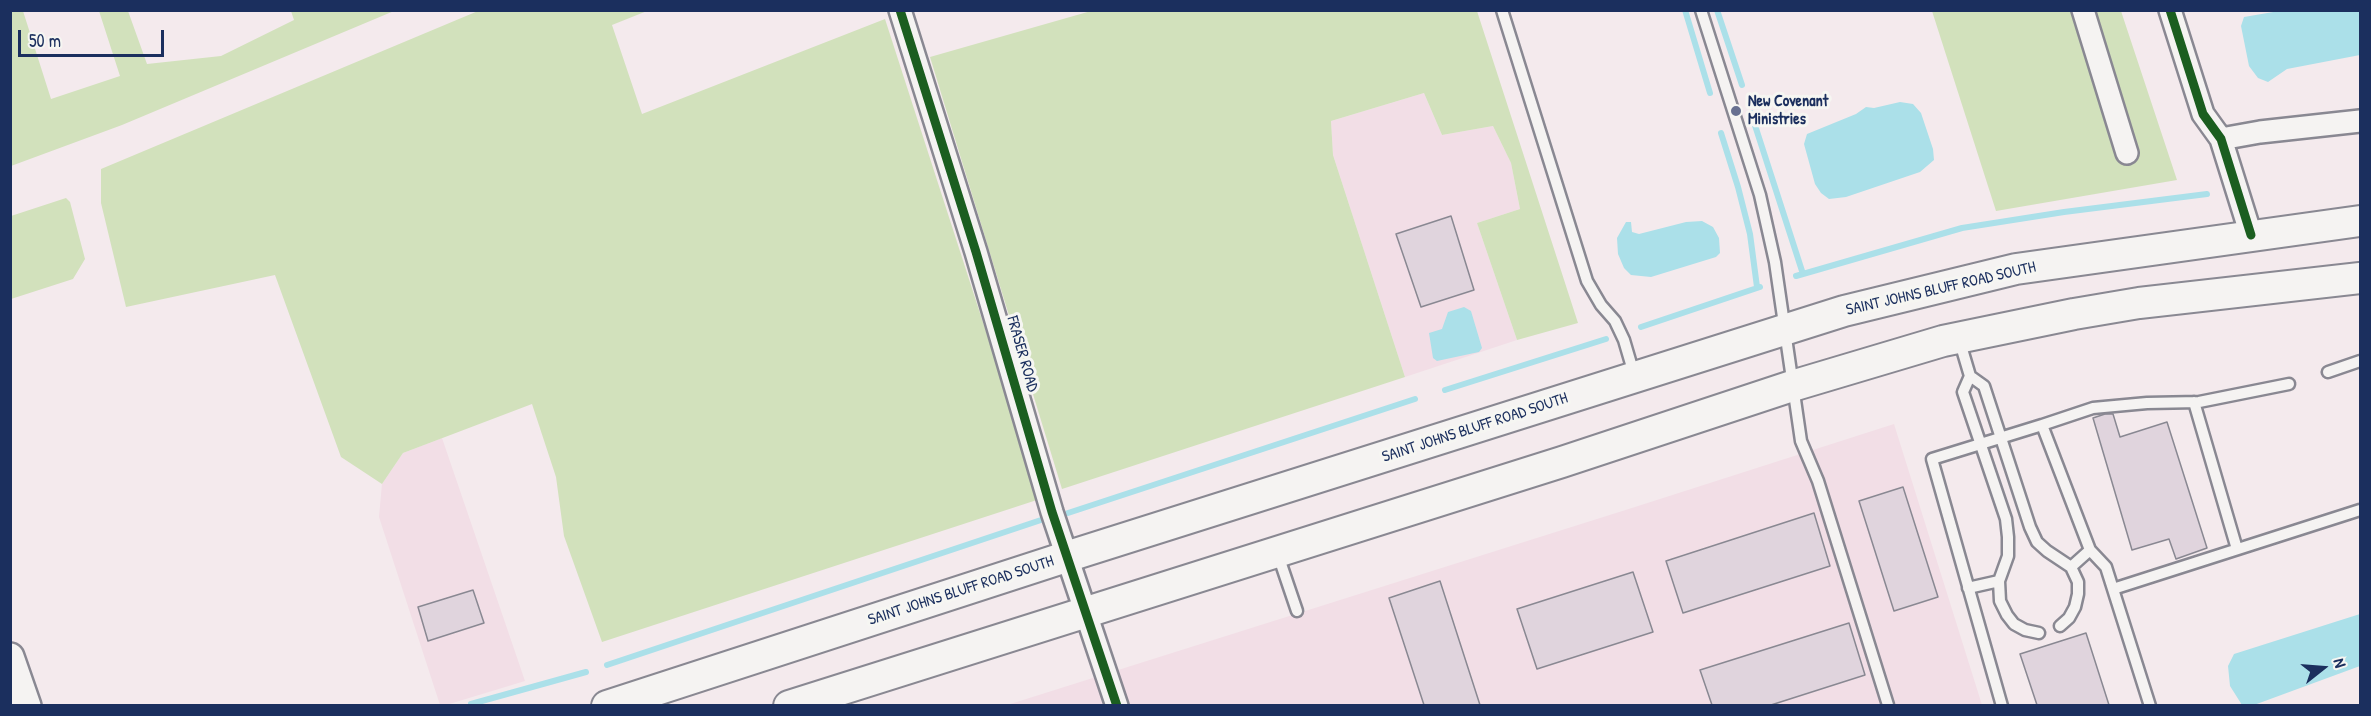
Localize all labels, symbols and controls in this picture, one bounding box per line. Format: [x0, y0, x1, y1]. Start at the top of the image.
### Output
scale bar [21, 18, 166, 56]
text: 50 m [29, 28, 61, 53]
place label: New Covenant Ministries [1748, 92, 1828, 130]
marker: New Covenant Ministries [1729, 104, 1743, 118]
street label: SAINT JOHNS BLUFF ROAD SOUTH [1844, 258, 2038, 320]
street label: FRASER ROAD [1002, 314, 1042, 394]
street label: SAINT JOHNS BLUFF ROAD SOUTH [1380, 389, 1570, 467]
street label: SAINT JOHNS BLUFF ROAD SOUTH [866, 552, 1056, 630]
north arrow [2293, 638, 2353, 698]
text: N [2328, 655, 2352, 670]

